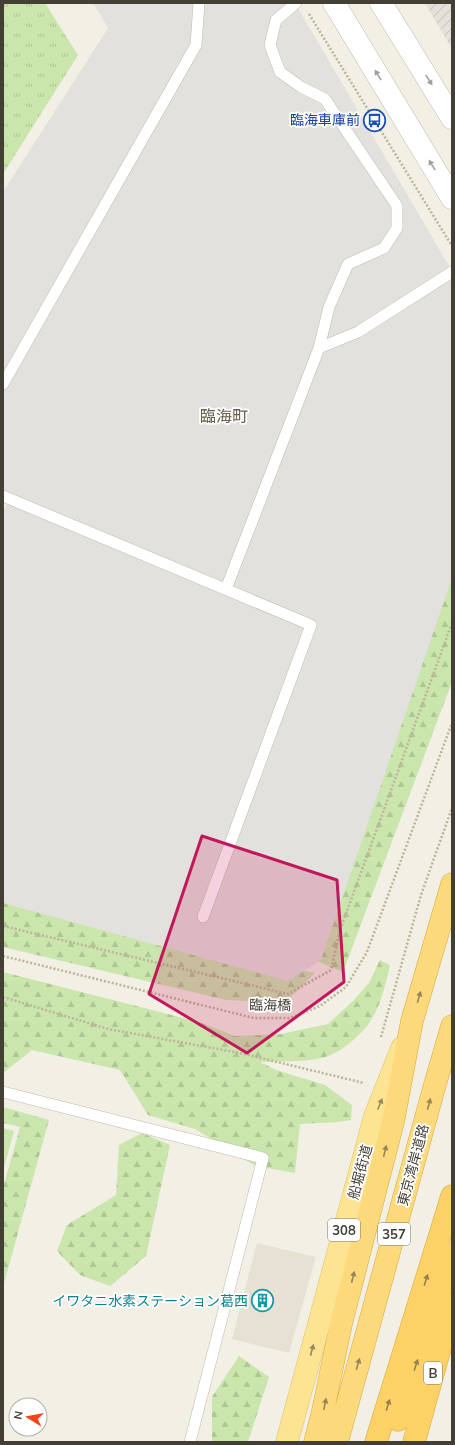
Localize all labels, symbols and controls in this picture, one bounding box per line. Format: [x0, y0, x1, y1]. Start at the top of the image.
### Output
one-way arrow [374, 69, 381, 81]
one-way arrow [425, 75, 433, 85]
bus stop icon: 臨海車庫前 [362, 107, 388, 133]
place label: 臨海車庫前 [290, 111, 360, 129]
one-way arrow [428, 159, 435, 171]
district label: 臨海町 [200, 406, 248, 426]
one-way arrow [416, 991, 422, 1003]
street label: 臨海橋 [249, 996, 291, 1014]
one-way arrow [377, 1097, 383, 1109]
one-way arrow [427, 1097, 433, 1110]
street label: 東京湾岸道路 [393, 1122, 433, 1208]
street label: 船堀街道 [344, 1143, 376, 1201]
one-way arrow [382, 1145, 388, 1157]
road number: 308 [328, 1219, 360, 1241]
road number: 357 [378, 1223, 410, 1245]
one-way arrow [350, 1271, 356, 1283]
one-way arrow [423, 1274, 429, 1286]
building icon: イワタニ水素ステーション葛西 [250, 1288, 276, 1314]
place label: イワタニ水素ステーション葛西 [52, 1292, 248, 1310]
one-way arrow [309, 1344, 315, 1357]
one-way arrow [355, 1358, 361, 1370]
one-way arrow [413, 1359, 419, 1371]
road number: B [424, 1362, 442, 1384]
north arrow [8, 1397, 48, 1437]
one-way arrow [322, 1398, 328, 1410]
one-way arrow [385, 1398, 391, 1410]
text: N [11, 1410, 26, 1421]

